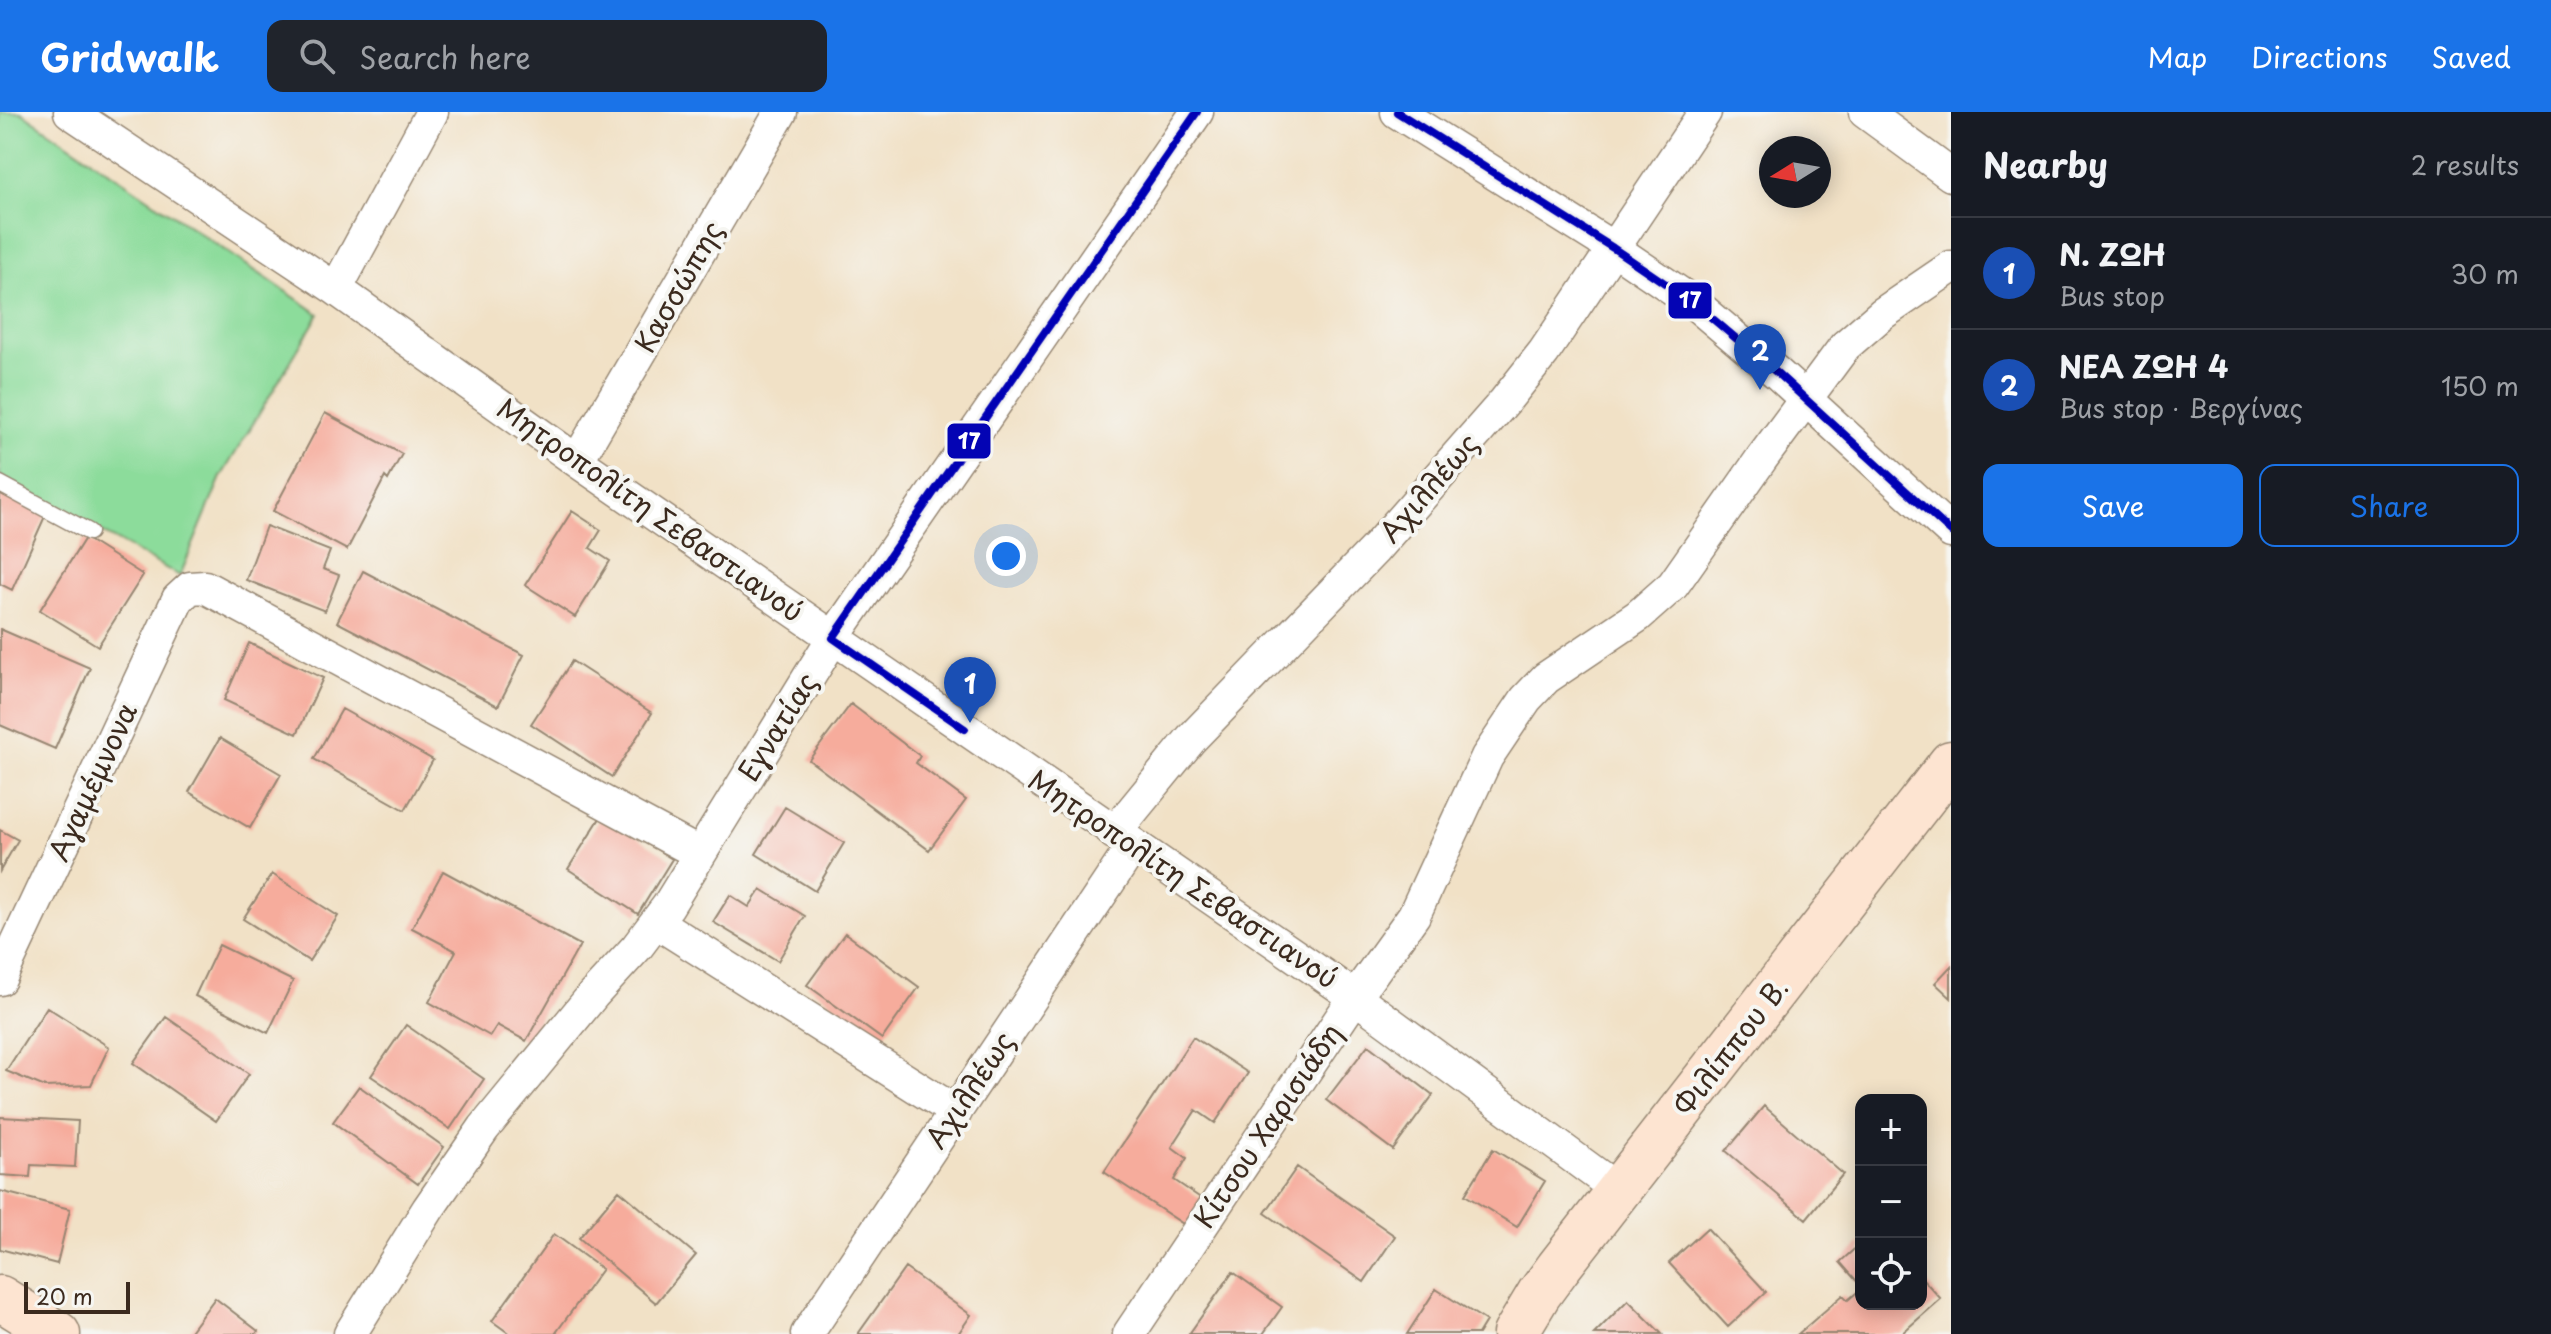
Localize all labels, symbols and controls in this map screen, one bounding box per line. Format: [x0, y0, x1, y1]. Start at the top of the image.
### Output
search box [267, 20, 827, 92]
text: Gridwalk [40, 28, 219, 85]
icon: search [295, 34, 339, 78]
text: Search here [359, 34, 531, 79]
text: Map [2148, 35, 2207, 78]
text: Directions [2251, 35, 2388, 78]
text: Saved [2432, 35, 2511, 78]
north arrow [1759, 136, 1831, 208]
text: Nearby [1983, 138, 2108, 190]
text: 2 results [2411, 145, 2519, 184]
street label: Κασσώπης [623, 212, 733, 360]
text: Ν. ΖΩΗ [2059, 231, 2166, 276]
text: 1 [2003, 254, 2015, 293]
text: 30 m [2451, 254, 2519, 293]
text: Bus stop [2059, 276, 2165, 315]
line badge: 17 [1667, 281, 1713, 320]
text: 17 [1679, 282, 1702, 315]
pin: 2 [1734, 324, 1786, 390]
text: ΝΕΑ ΖΩΗ 4 [2059, 343, 2229, 388]
text: 2 [2000, 366, 2018, 405]
text: 150 m [2441, 366, 2519, 405]
street label: Μητροπολίτη Σεβαστιανού [489, 386, 813, 631]
text: Bus stop · Βεργίνας [2059, 388, 2303, 427]
line badge: 17 [946, 422, 992, 460]
text: 17 [958, 423, 981, 456]
street label: Αχιλλέως [1368, 423, 1488, 551]
button: Save [1983, 464, 2243, 547]
button: Share [2259, 464, 2519, 547]
your location [986, 536, 1026, 576]
pin: 1 [944, 657, 996, 723]
street label: Εγνατίας [726, 663, 827, 789]
street label: Αγαμέμνονα [36, 695, 147, 868]
street label: Μητροπολίτη Σεβαστιανού [1020, 758, 1348, 998]
street label: Φιλίππου Β. [1662, 968, 1798, 1125]
street label: Κίτσου Χαρισιάδη [1182, 1014, 1352, 1236]
street label: Αχιλλέως [914, 1022, 1024, 1156]
map controls [1855, 1094, 1927, 1310]
button: + [1855, 1094, 1927, 1166]
button: − [1855, 1166, 1927, 1238]
button: locate [1855, 1238, 1927, 1310]
scale bar [24, 1278, 130, 1314]
text: 20 m [36, 1279, 93, 1312]

